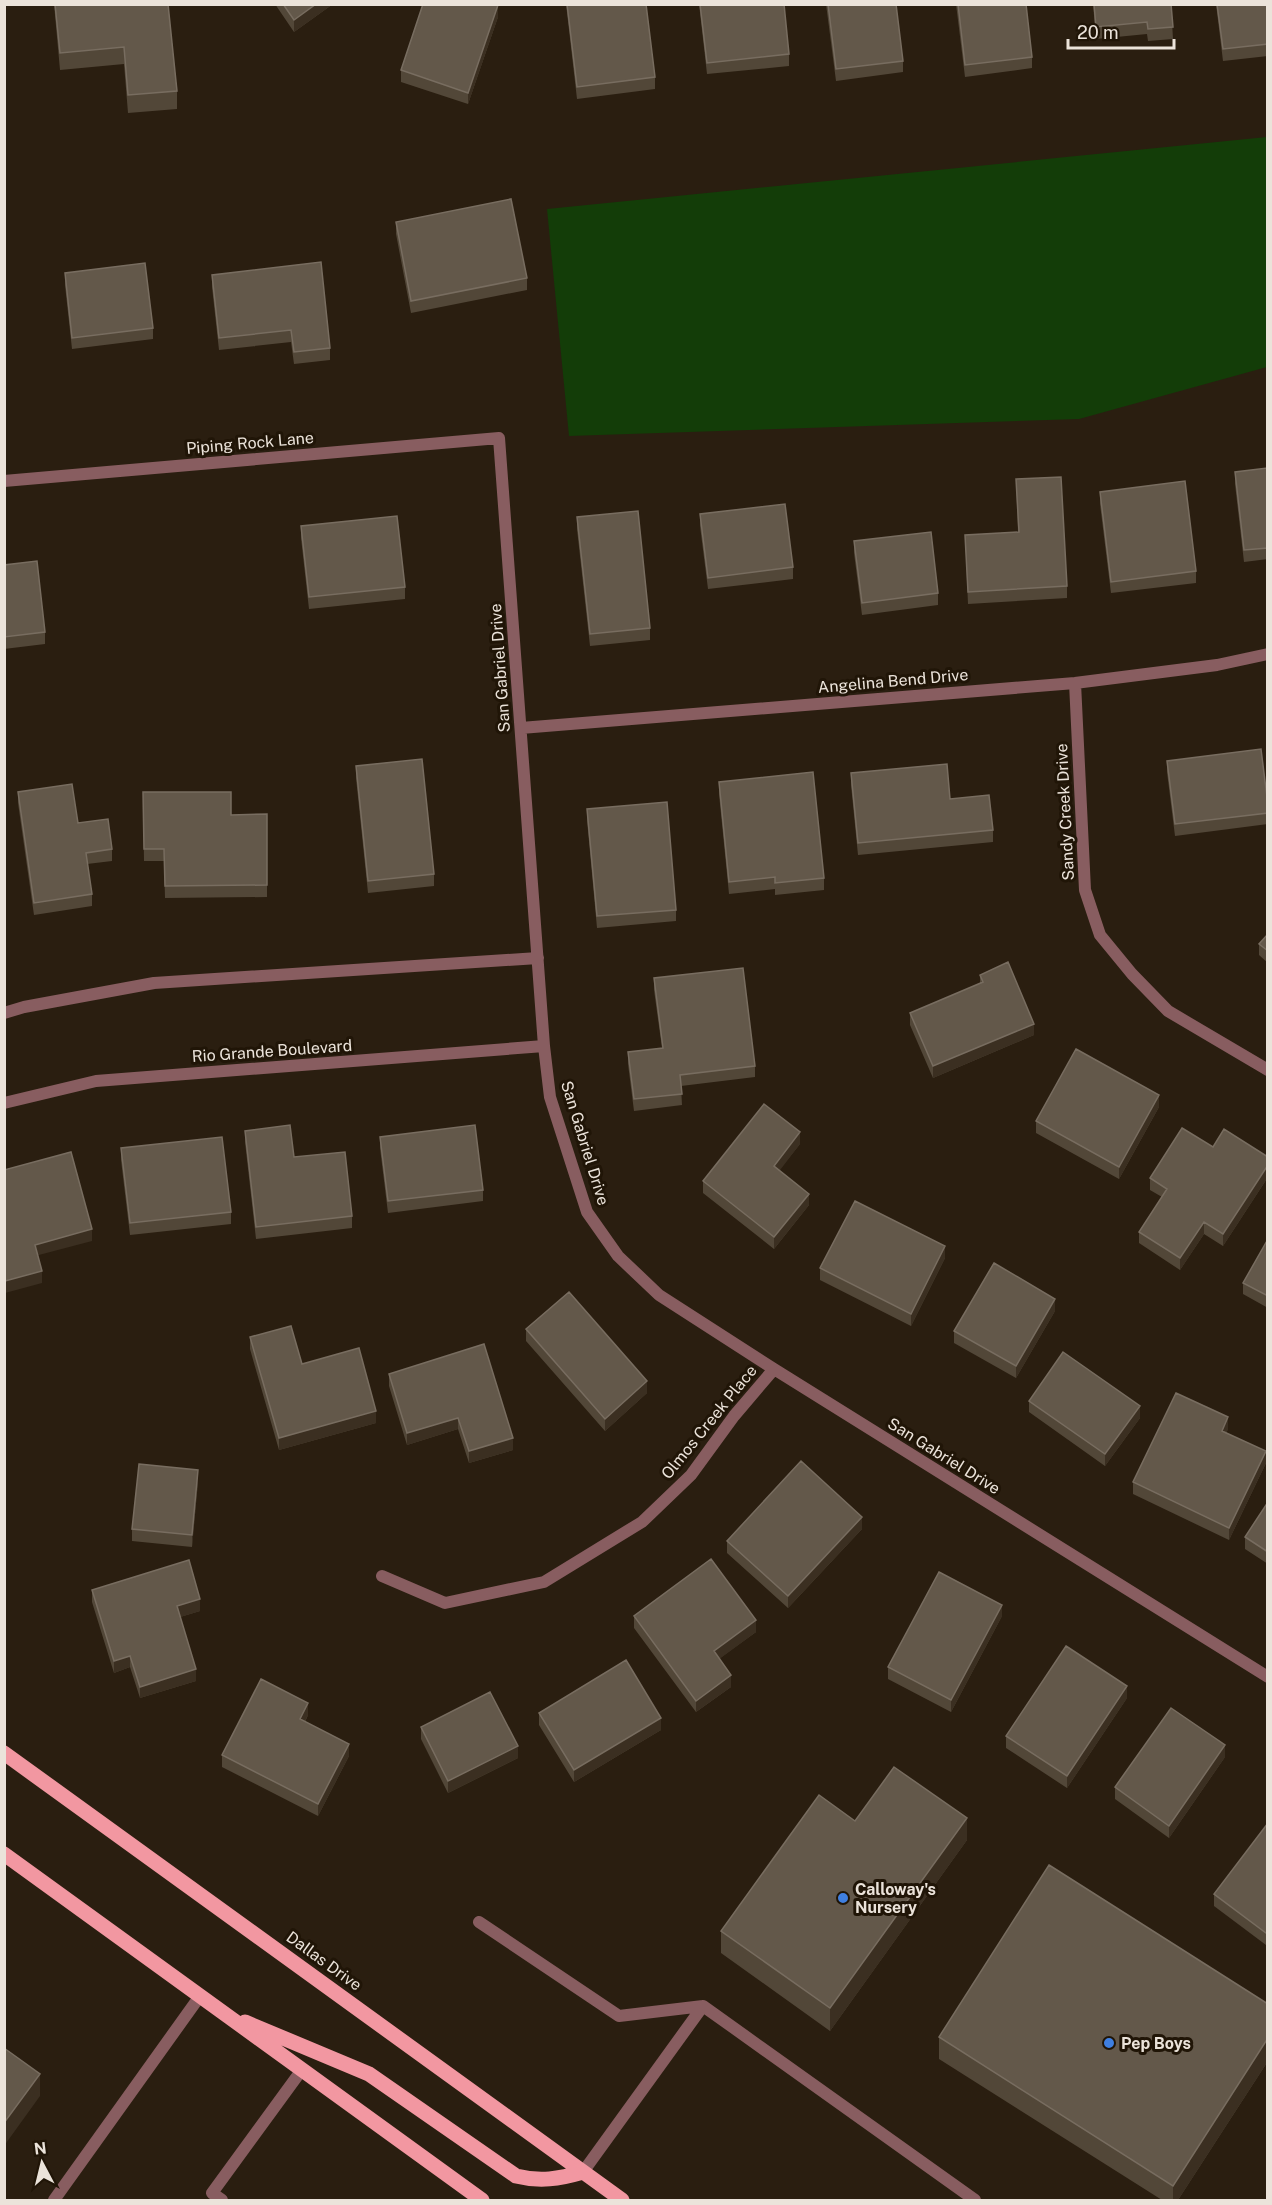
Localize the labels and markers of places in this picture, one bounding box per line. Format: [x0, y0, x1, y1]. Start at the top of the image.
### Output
place label: Calloway's Nursery [855, 1880, 936, 1917]
marker: Calloway's Nursery [836, 1891, 850, 1905]
place label: Pep Boys [1121, 2034, 1191, 2053]
marker: Pep Boys [1102, 2036, 1116, 2050]

